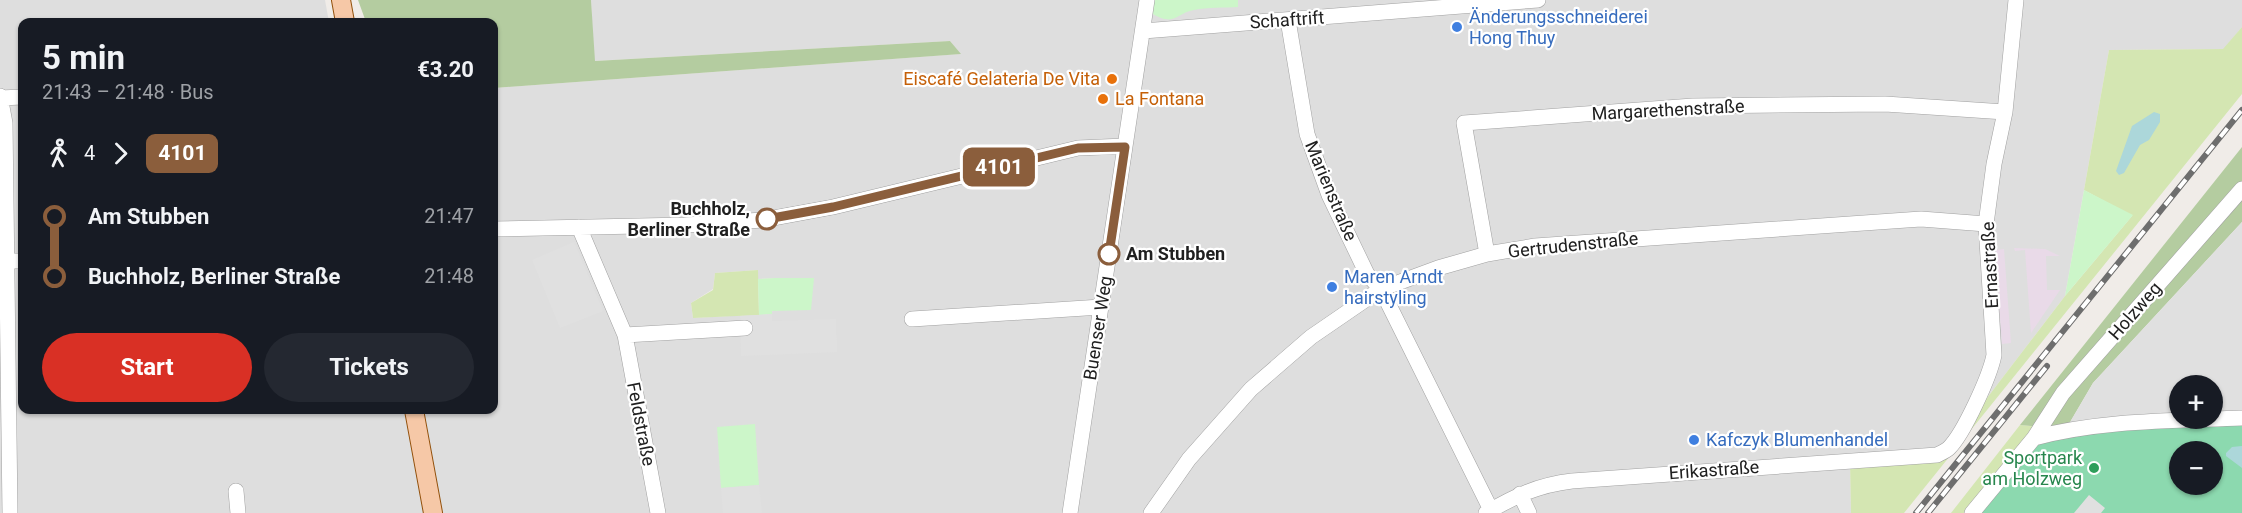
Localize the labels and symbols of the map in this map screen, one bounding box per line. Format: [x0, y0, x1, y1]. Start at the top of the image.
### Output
street label: Schaftrift [1249, 6, 1325, 33]
place label: Änderungsschneiderei Hong Thuy [1469, 6, 1648, 48]
marker: Änderungsschneiderei Hong Thuy [1450, 20, 1464, 34]
place label: Eiscafé Gelateria De Vita [903, 68, 1100, 89]
marker: Eiscafé Gelateria De Vita [1105, 72, 1119, 86]
place label: La Fontana [1115, 88, 1204, 109]
marker: La Fontana [1096, 92, 1110, 106]
street label: Margarethenstraße [1591, 95, 1745, 124]
street label: Marienstraße [1301, 138, 1362, 244]
line badge: 4101 [957, 148, 1041, 186]
place label: Buchholz, Berliner Straße [628, 198, 750, 240]
marker: Buchholz, Berliner Straße [756, 208, 778, 230]
street label: Ernastraße [1977, 221, 2002, 309]
street label: Gertrudenstraße [1507, 227, 1639, 262]
marker: Am Stubben [1098, 243, 1120, 265]
place label: Am Stubben [1126, 243, 1225, 264]
place label: Maren Arndt hairstyling [1344, 266, 1443, 308]
street label: Buenser Weg [1079, 274, 1116, 382]
street label: Holzweg [2104, 278, 2165, 344]
marker: Maren Arndt hairstyling [1325, 280, 1339, 294]
street label: Feldstraße [623, 380, 660, 468]
place label: Kafczyk Blumenhandel [1706, 429, 1888, 450]
marker: Kafczyk Blumenhandel [1687, 433, 1701, 447]
place label: Sportpark am Holzweg [1982, 447, 2083, 489]
street label: Erikastraße [1668, 456, 1760, 483]
marker: Sportpark am Holzweg [2087, 461, 2101, 475]

